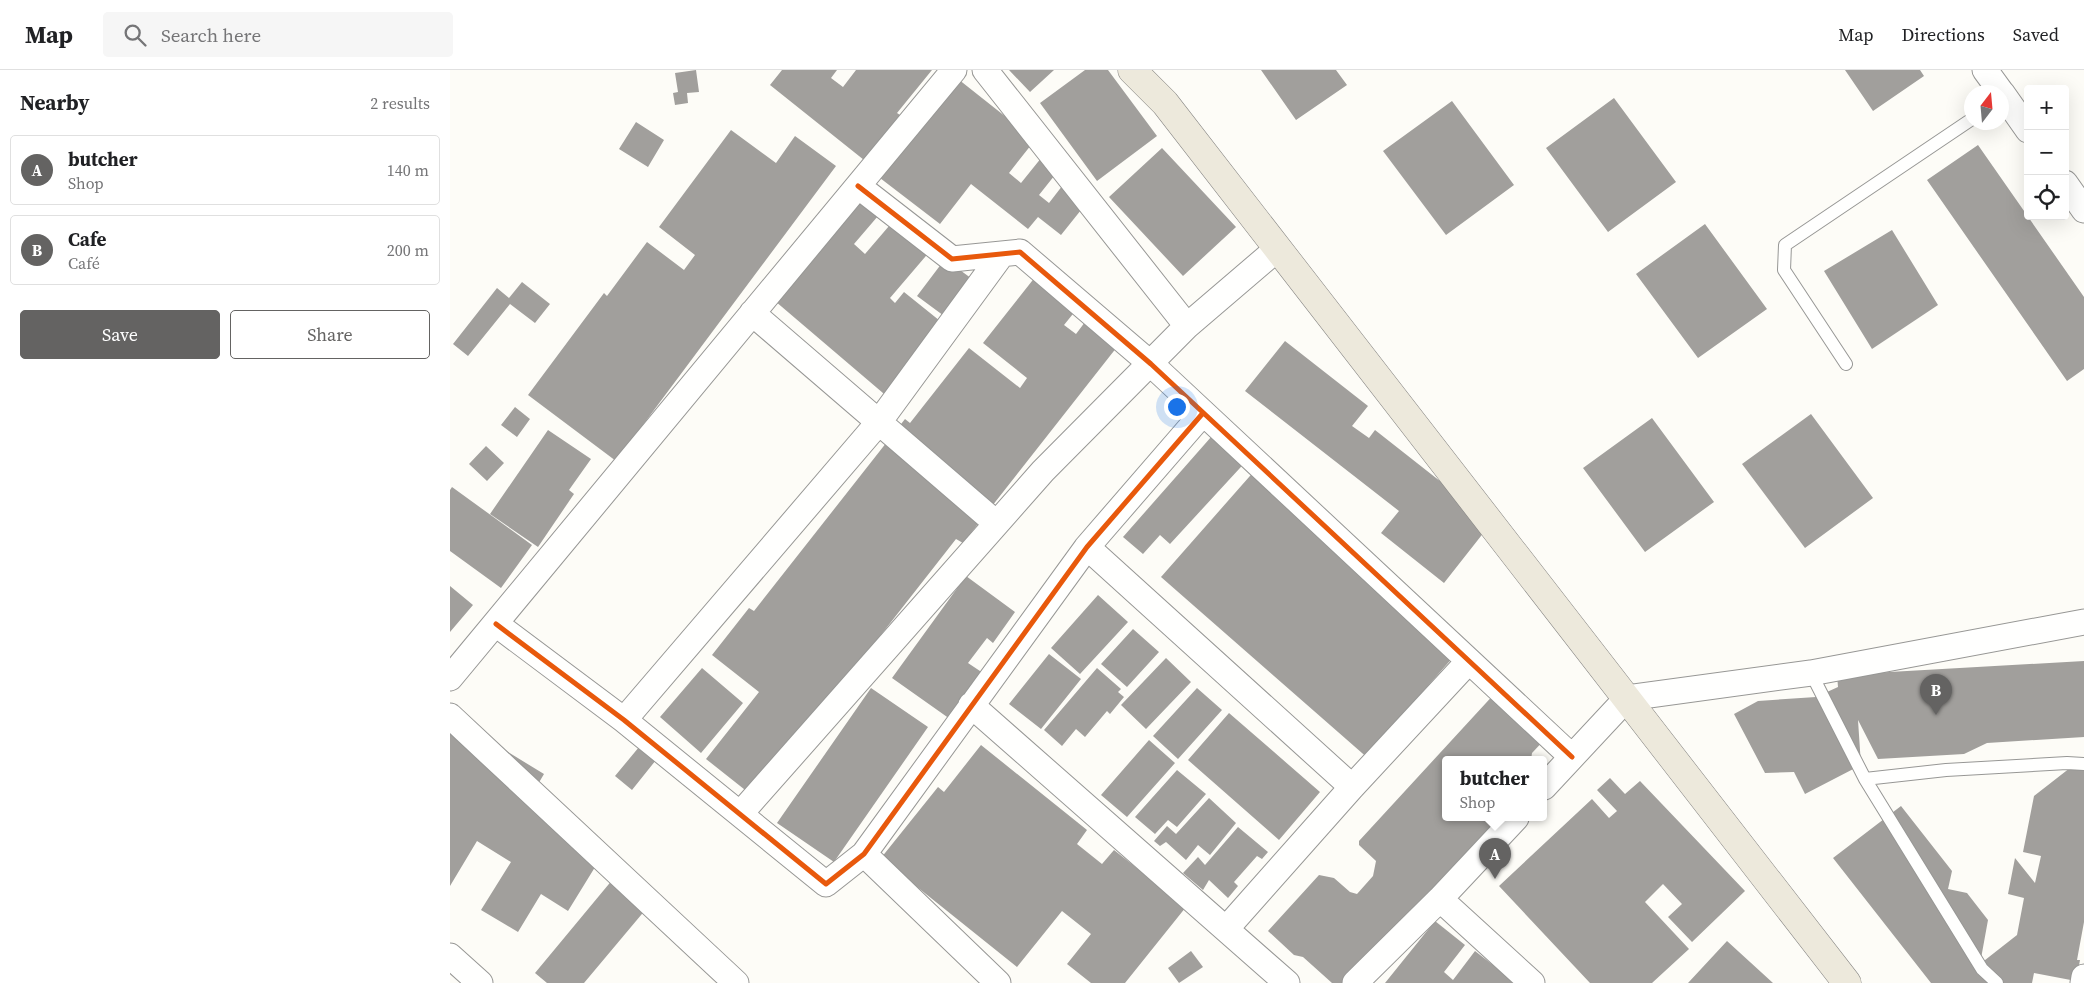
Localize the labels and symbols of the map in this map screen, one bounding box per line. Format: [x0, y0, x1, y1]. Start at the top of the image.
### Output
north arrow [1964, 85, 2009, 130]
your location [1164, 394, 1190, 420]
pin: B [1920, 674, 1952, 715]
pin: A [1479, 838, 1511, 879]

